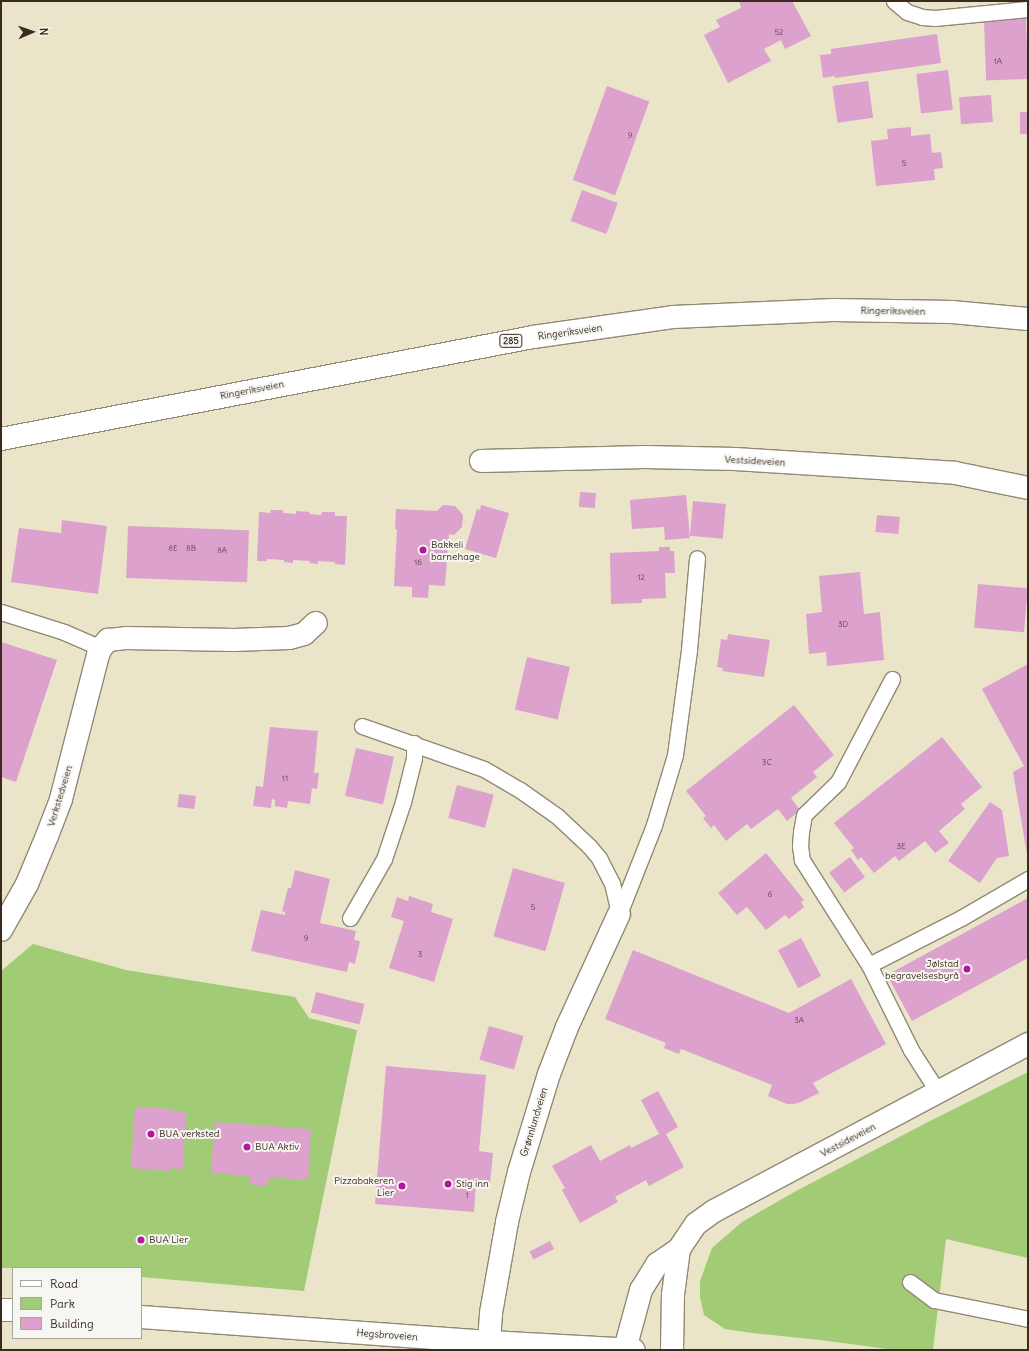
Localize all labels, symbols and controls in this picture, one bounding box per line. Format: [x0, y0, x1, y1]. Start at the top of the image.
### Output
north arrow [12, 12, 52, 52]
text: N [37, 28, 51, 36]
house number: 52 [775, 28, 783, 38]
house number: 1A [994, 57, 1002, 67]
house number: 9 [628, 131, 632, 141]
house number: 5 [902, 159, 906, 169]
street label: Ringeriksveien [860, 304, 926, 318]
street label: Ringeriksveien [537, 322, 603, 342]
road number: 285 [499, 334, 523, 348]
street label: Ringeriksveien [219, 378, 285, 402]
street label: Vestsideveien [724, 453, 786, 469]
place label: Bakkeli barnehage [431, 538, 480, 562]
house number: 8E [168, 544, 178, 554]
house number: 8B [186, 544, 196, 554]
marker: Bakkeli barnehage [418, 545, 428, 555]
house number: 8A [217, 546, 227, 556]
house number: 16 [414, 558, 422, 568]
house number: 12 [637, 573, 645, 583]
house number: 3D [838, 620, 848, 630]
house number: 3C [762, 758, 772, 768]
street label: Verkstedveien [45, 764, 75, 828]
house number: 11 [282, 774, 288, 784]
house number: 3E [896, 842, 906, 852]
house number: 6 [768, 890, 772, 900]
house number: 5 [531, 903, 535, 913]
house number: 9 [304, 934, 308, 944]
house number: 3 [418, 950, 422, 960]
place label: Jølstad begravelsesbyrå [885, 957, 959, 980]
marker: Jølstad begravelsesbyrå [962, 964, 972, 974]
house number: 3A [794, 1016, 804, 1026]
street label: Grønnlundveien [518, 1086, 550, 1158]
street label: Vestsideveien [818, 1120, 878, 1160]
place label: BUA verksted [159, 1128, 220, 1140]
marker: BUA verksted [146, 1129, 156, 1139]
place label: BUA Aktiv [255, 1141, 299, 1153]
marker: BUA Aktiv [242, 1142, 252, 1152]
place label: Pizzabakeren Lier [334, 1174, 394, 1198]
place label: Stig inn [456, 1178, 489, 1190]
marker: Stig inn [443, 1179, 453, 1189]
marker: Pizzabakeren Lier [397, 1181, 407, 1191]
house number: 1 [465, 1191, 469, 1201]
place label: BUA Lier [149, 1234, 188, 1246]
marker: BUA Lier [136, 1235, 146, 1245]
legend [12, 1267, 142, 1339]
text: Road [50, 1276, 78, 1291]
text: Park [50, 1296, 75, 1311]
text: Building [50, 1316, 94, 1331]
street label: Hegsbroveien [356, 1327, 418, 1343]

